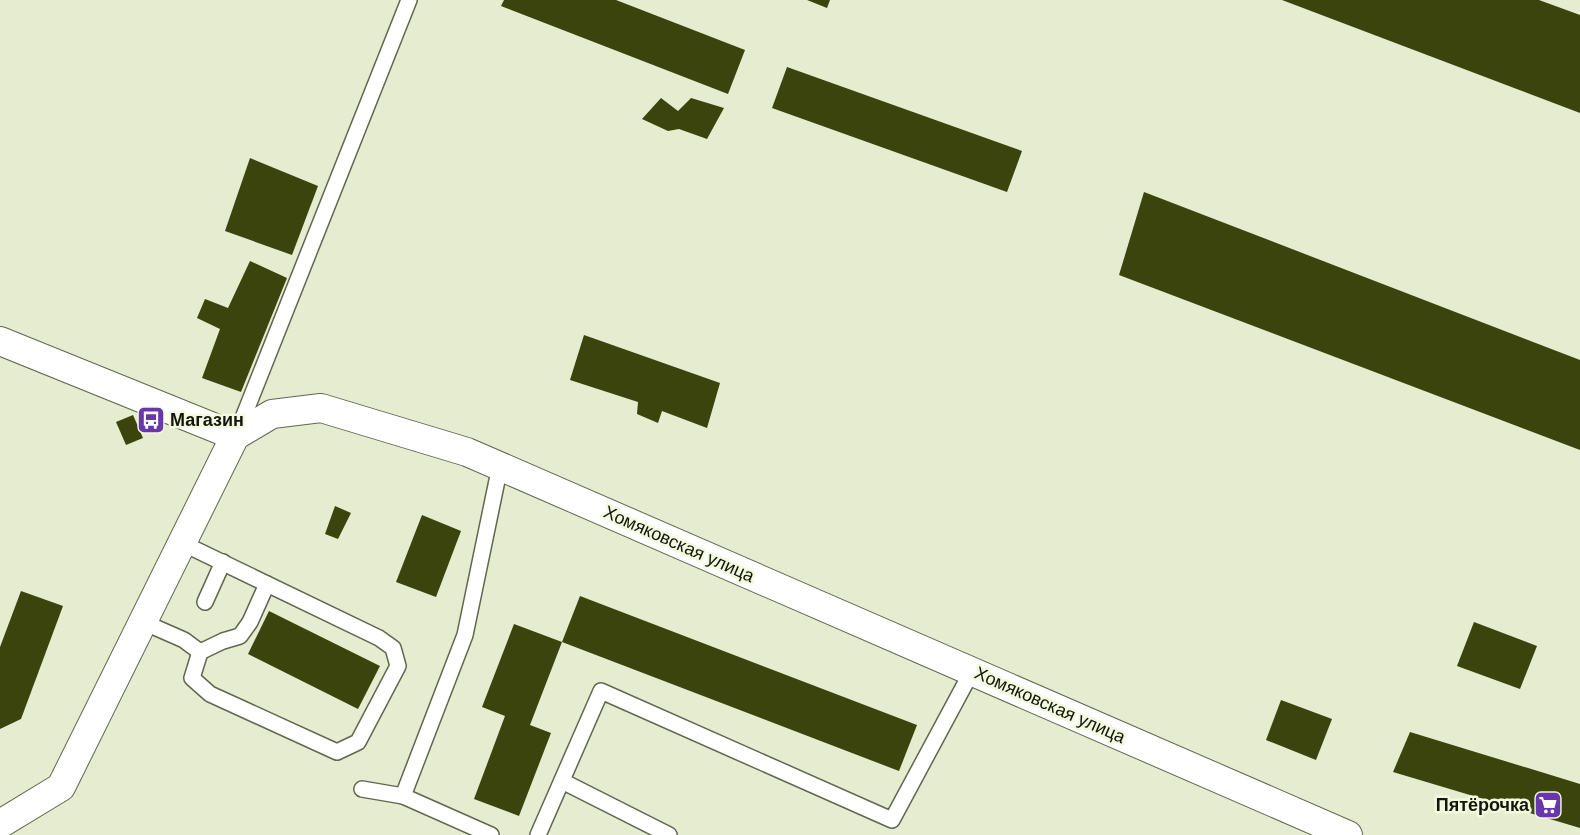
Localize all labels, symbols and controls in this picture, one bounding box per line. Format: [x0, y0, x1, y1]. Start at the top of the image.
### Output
bus stop icon: Магазин [136, 405, 166, 435]
place label: Магазин [170, 410, 244, 430]
street label: Хомяковская улица [601, 502, 758, 587]
street label: Хомяковская улица [972, 663, 1129, 748]
supermarket icon: Пятёрочка [1533, 790, 1563, 820]
place label: Пятёрочка [1436, 795, 1530, 815]

